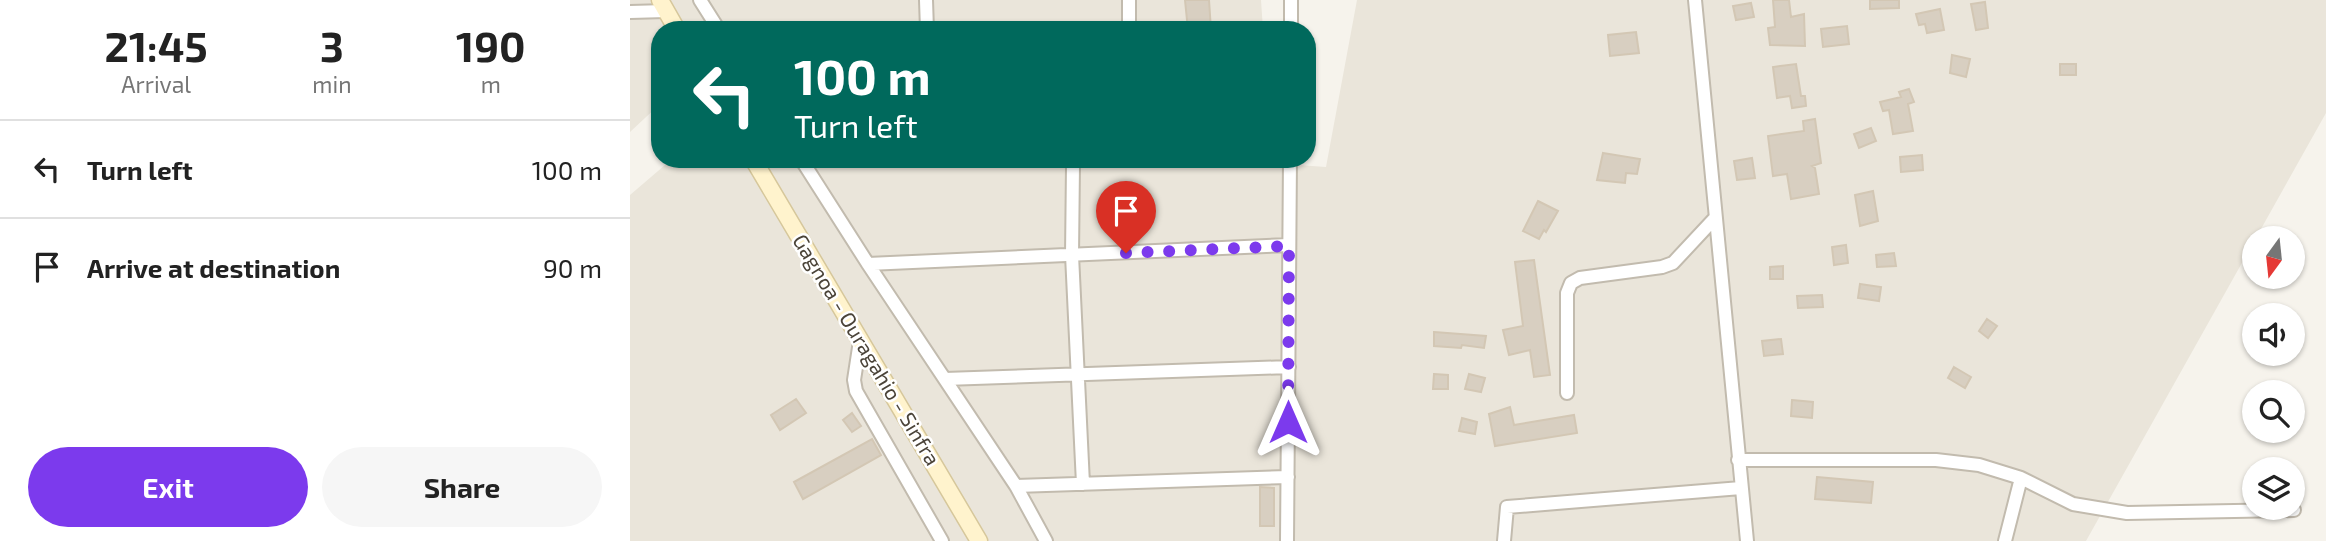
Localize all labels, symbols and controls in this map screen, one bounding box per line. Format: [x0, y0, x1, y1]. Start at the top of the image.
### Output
text: 21:45 [105, 20, 208, 70]
text: 3 [320, 20, 344, 70]
text: 190 [456, 20, 525, 70]
text: 100 m [794, 46, 931, 105]
icon: left [679, 49, 770, 140]
text: Arrival [121, 70, 191, 98]
text: min [312, 70, 352, 98]
text: m [481, 70, 501, 98]
text: Turn left [794, 106, 918, 144]
icon: left [28, 150, 66, 188]
text: Turn left [87, 154, 193, 185]
text: 100 m [532, 154, 602, 185]
pin [1096, 181, 1156, 253]
icon: arrive [1107, 192, 1145, 230]
north arrow [2242, 226, 2305, 289]
map controls [2242, 226, 2305, 520]
street label: Gagnoa - Ouragahio - Sinfra [788, 229, 946, 469]
icon: arrive [28, 248, 66, 286]
text: Arrive at destination [87, 252, 340, 283]
text: 90 m [543, 252, 602, 283]
button: sound [2242, 303, 2305, 366]
button: search [2242, 380, 2305, 443]
position arrow [1251, 385, 1325, 459]
button: Exit [28, 447, 308, 527]
button: Share [322, 447, 602, 527]
button: layers [2242, 457, 2305, 520]

